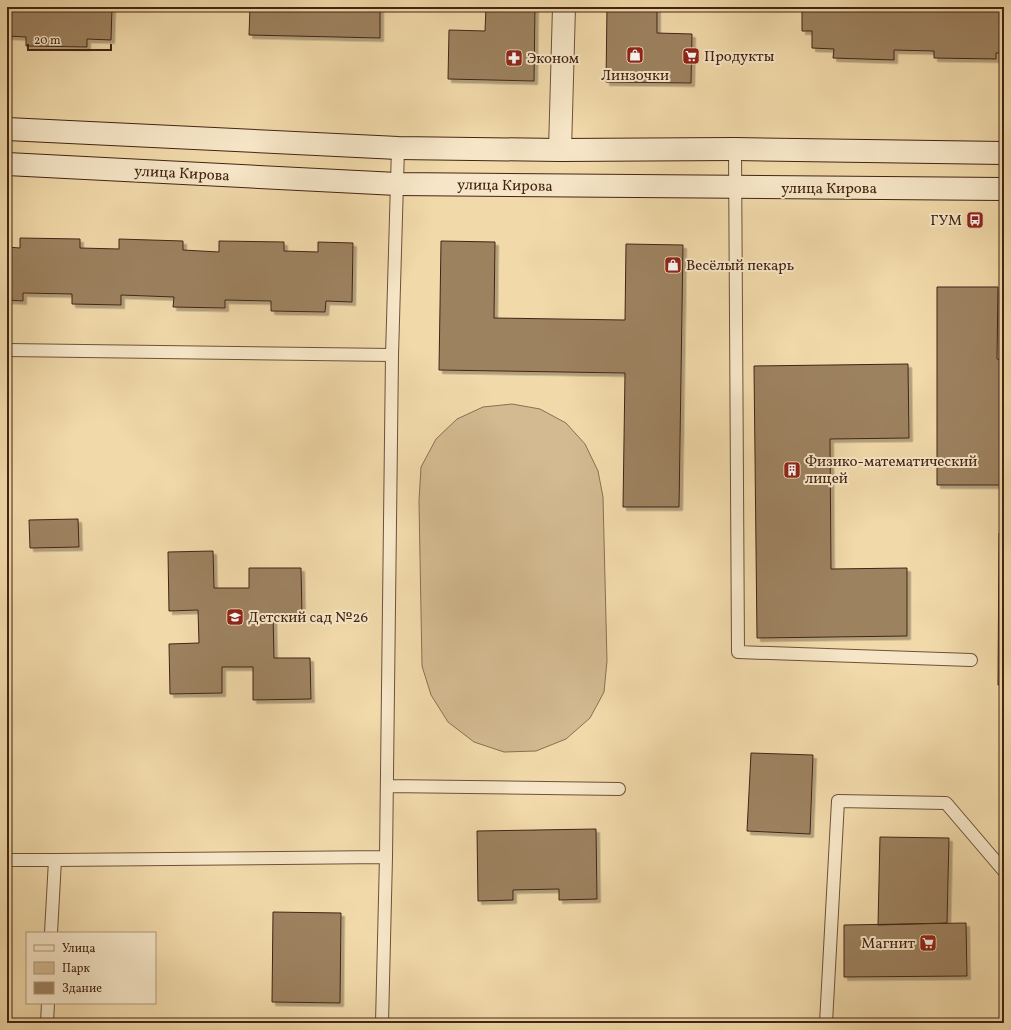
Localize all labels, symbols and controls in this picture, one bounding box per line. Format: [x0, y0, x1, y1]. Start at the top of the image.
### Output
scale bar [28, 26, 111, 52]
text: 20 m [34, 33, 61, 49]
shop icon: Линзочки [625, 45, 645, 65]
supermarket icon: Продукты [681, 46, 701, 66]
place label: Продукты [704, 47, 775, 68]
pharmacy icon: Эконом [504, 48, 524, 68]
place label: Эконом [527, 49, 579, 70]
place label: Линзочки [601, 66, 669, 87]
street label: улица Кирова [134, 162, 230, 187]
street label: улица Кирова [457, 175, 553, 198]
street label: улица Кирова [781, 179, 877, 200]
bus stop icon: ГУМ [965, 210, 985, 230]
place label: ГУМ [930, 211, 962, 232]
shop icon: Весёлый пекарь [663, 255, 683, 275]
place label: Весёлый пекарь [686, 256, 794, 277]
place label: Физико-математический лицей [805, 452, 977, 490]
building icon: Физико-математический лицей [782, 460, 802, 480]
school or university icon: Детский сад №26 [225, 607, 245, 627]
place label: Детский сад №26 [248, 608, 368, 629]
legend [26, 932, 156, 1004]
supermarket icon: Магнит [918, 933, 938, 953]
place label: Магнит [861, 934, 915, 955]
text: Улица [62, 941, 95, 957]
text: Парк [62, 961, 90, 977]
text: Здание [62, 981, 102, 997]

